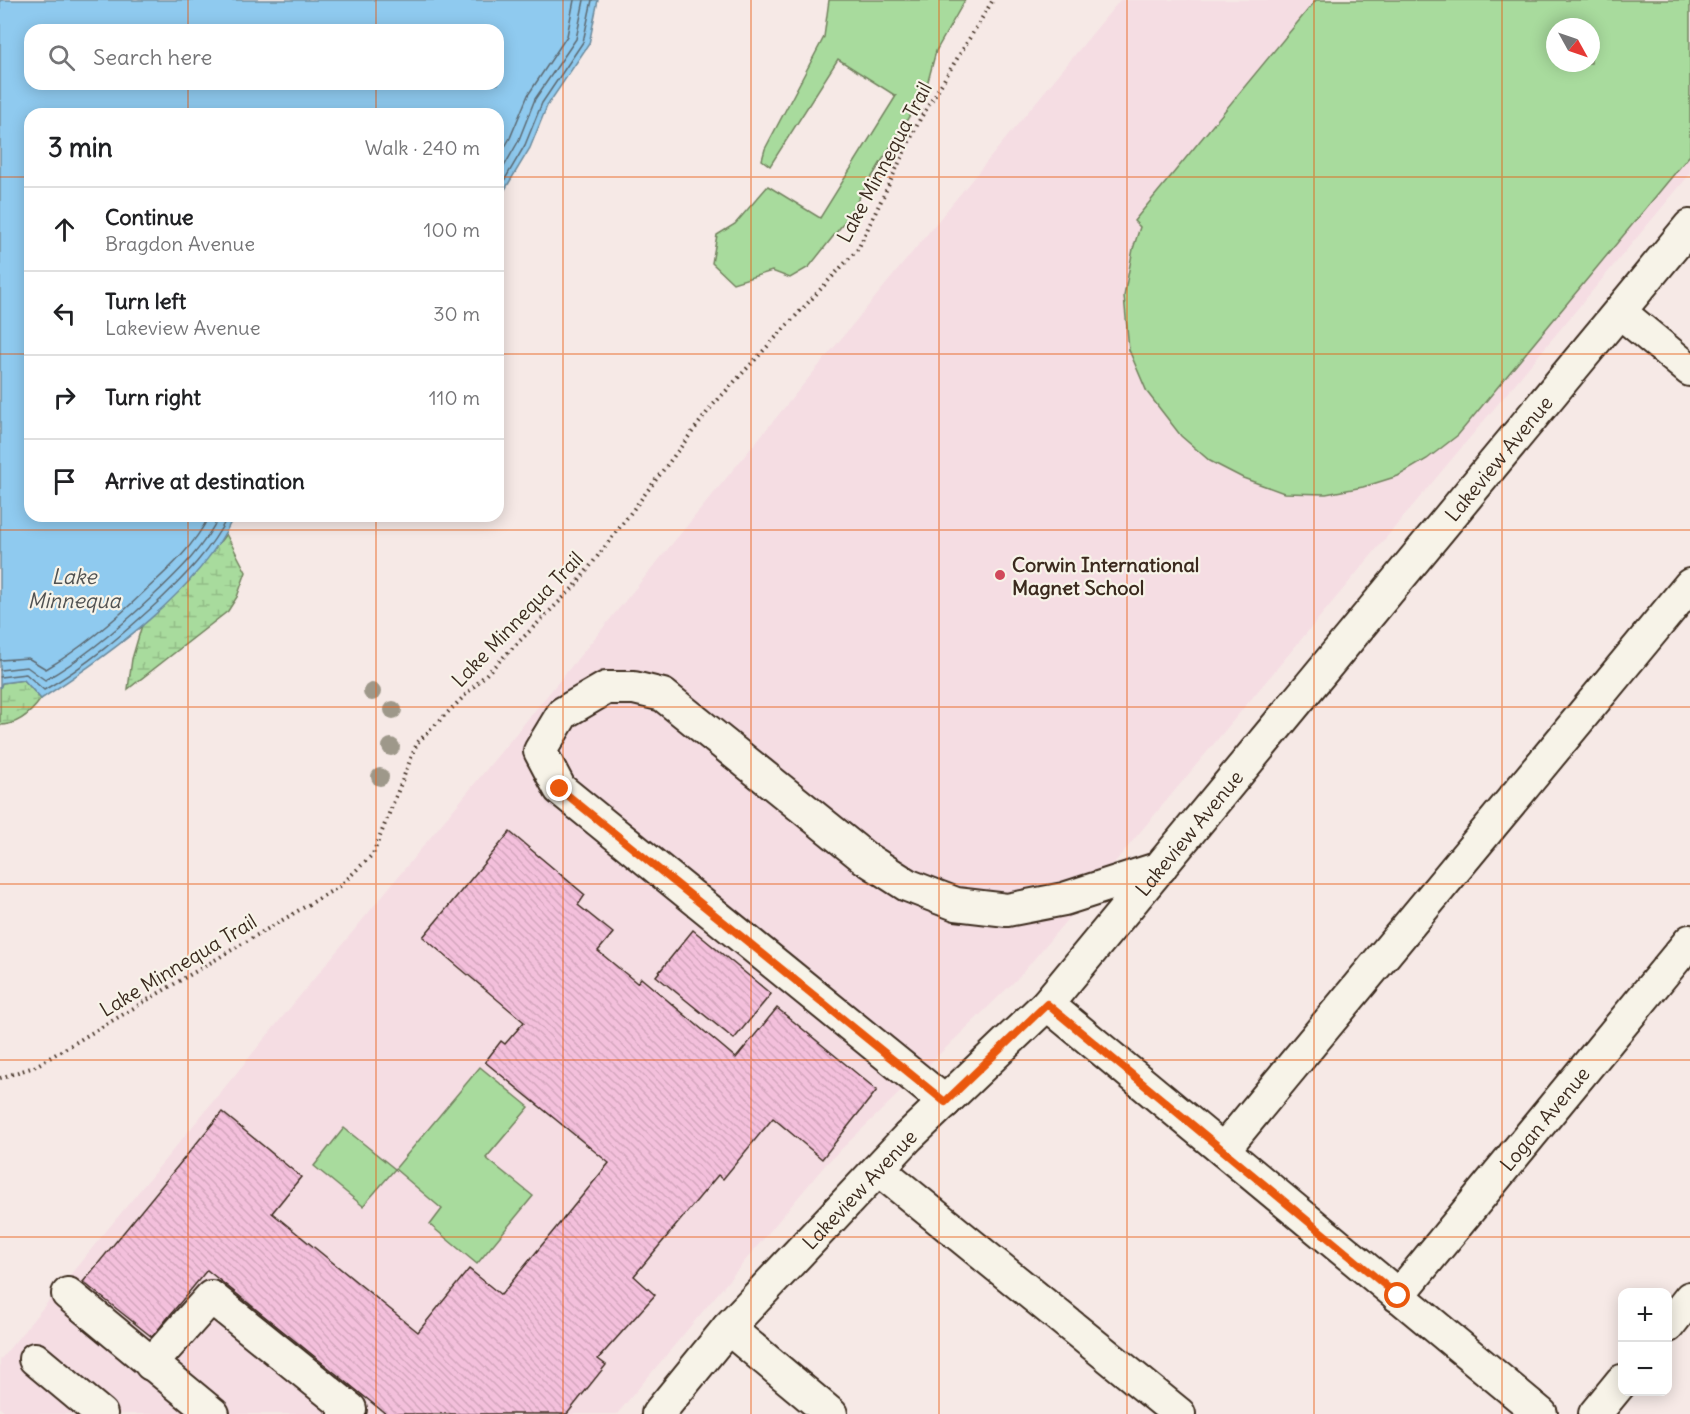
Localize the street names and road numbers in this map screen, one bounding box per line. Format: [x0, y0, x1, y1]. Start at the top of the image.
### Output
street label: Lake Minnequa Trail [831, 77, 937, 247]
street label: Lakeview Avenue [1439, 390, 1557, 526]
street label: Lake Minnequa Trail [446, 546, 588, 692]
street label: Lakeview Avenue [1129, 765, 1248, 901]
street label: Lake Minnequa Trail [95, 908, 261, 1022]
street label: Logan Avenue [1494, 1061, 1594, 1176]
street label: Lakeview Avenue [797, 1124, 921, 1254]

